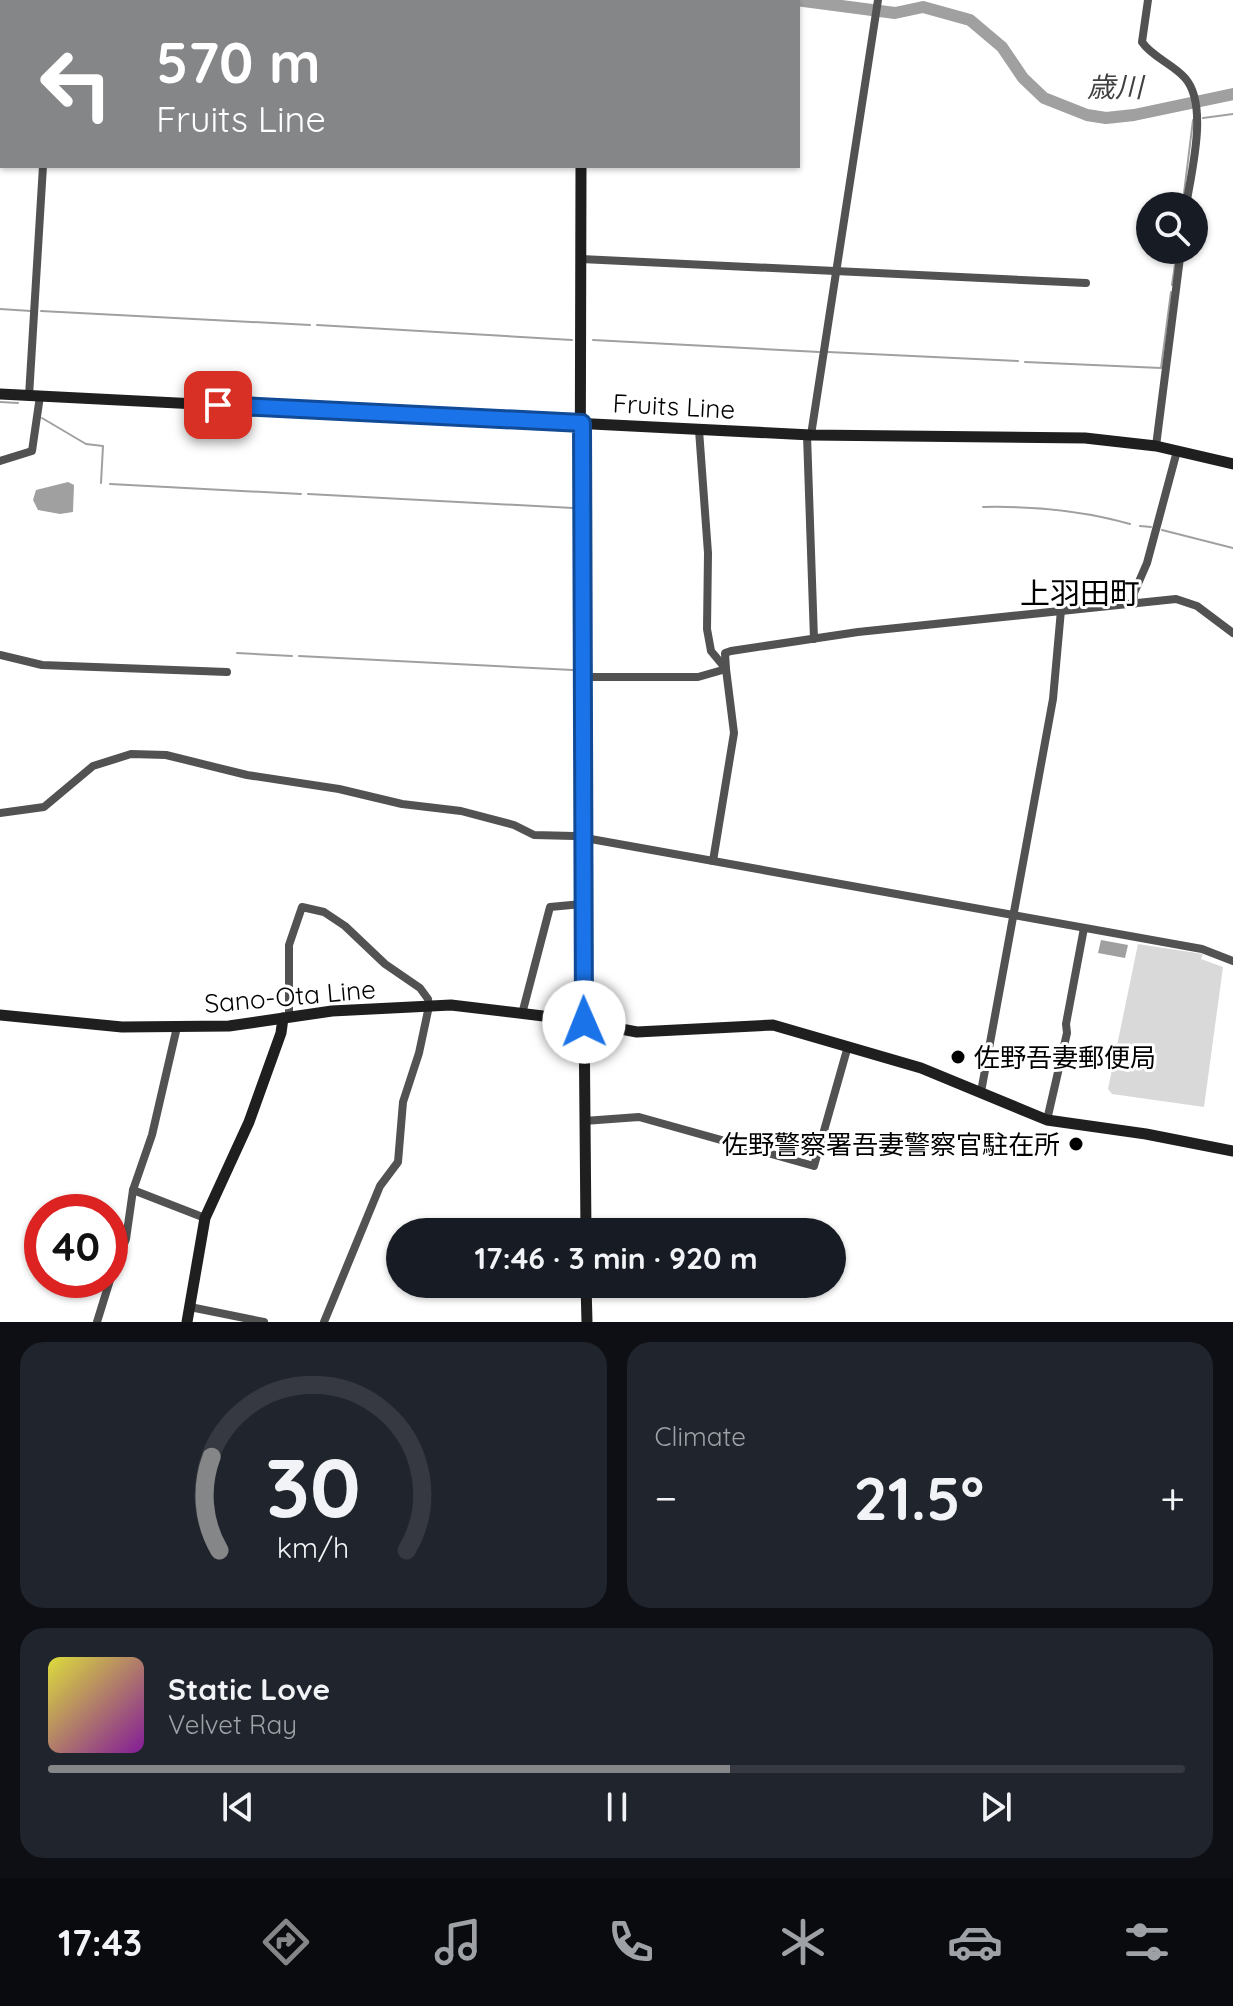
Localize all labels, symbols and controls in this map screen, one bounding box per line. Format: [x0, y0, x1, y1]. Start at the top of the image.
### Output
text: 570 m [156, 27, 321, 97]
icon: left [24, 32, 128, 136]
water label: 歳川 [1087, 69, 1146, 104]
text: Fruits Line [156, 96, 326, 141]
map controls [1136, 192, 1208, 264]
button: search [1136, 192, 1208, 264]
pin [184, 371, 252, 439]
icon: arrive [196, 383, 240, 427]
street label: Fruits Line [612, 386, 736, 426]
district label: 上羽田町 [1020, 574, 1140, 612]
street label: Sano-Ota Line [203, 972, 377, 1020]
position arrow [542, 980, 626, 1064]
place label: 佐野吾妻郵便局 [974, 1041, 1156, 1074]
marker: 佐野吾妻郵便局 [949, 1048, 967, 1066]
place label: 佐野警察署吾妻警察官駐在所 [722, 1128, 1060, 1161]
marker: 佐野警察署吾妻警察官駐在所 [1067, 1135, 1085, 1153]
speed limit sign: 40 [24, 1194, 128, 1298]
text: 17:46 · 3 min · 920 m [474, 1239, 758, 1277]
text: Climate [655, 1420, 746, 1453]
text: 30 [265, 1434, 361, 1538]
text: 21.5° [854, 1460, 984, 1535]
text: − [655, 1470, 677, 1525]
text: + [1160, 1470, 1185, 1525]
text: km/h [277, 1529, 350, 1565]
text: Static Love [168, 1670, 330, 1708]
text: Velvet Ray [168, 1708, 297, 1741]
icon: previous [216, 1785, 260, 1829]
icon: pause [595, 1785, 639, 1829]
icon: next [974, 1785, 1018, 1829]
icon: directions [258, 1914, 314, 1970]
icon: music [430, 1914, 486, 1970]
icon: phone [603, 1914, 659, 1970]
icon: climate [775, 1914, 831, 1970]
icon: car [947, 1914, 1003, 1970]
icon: filters [1119, 1914, 1175, 1970]
text: 17:43 [58, 1920, 142, 1965]

